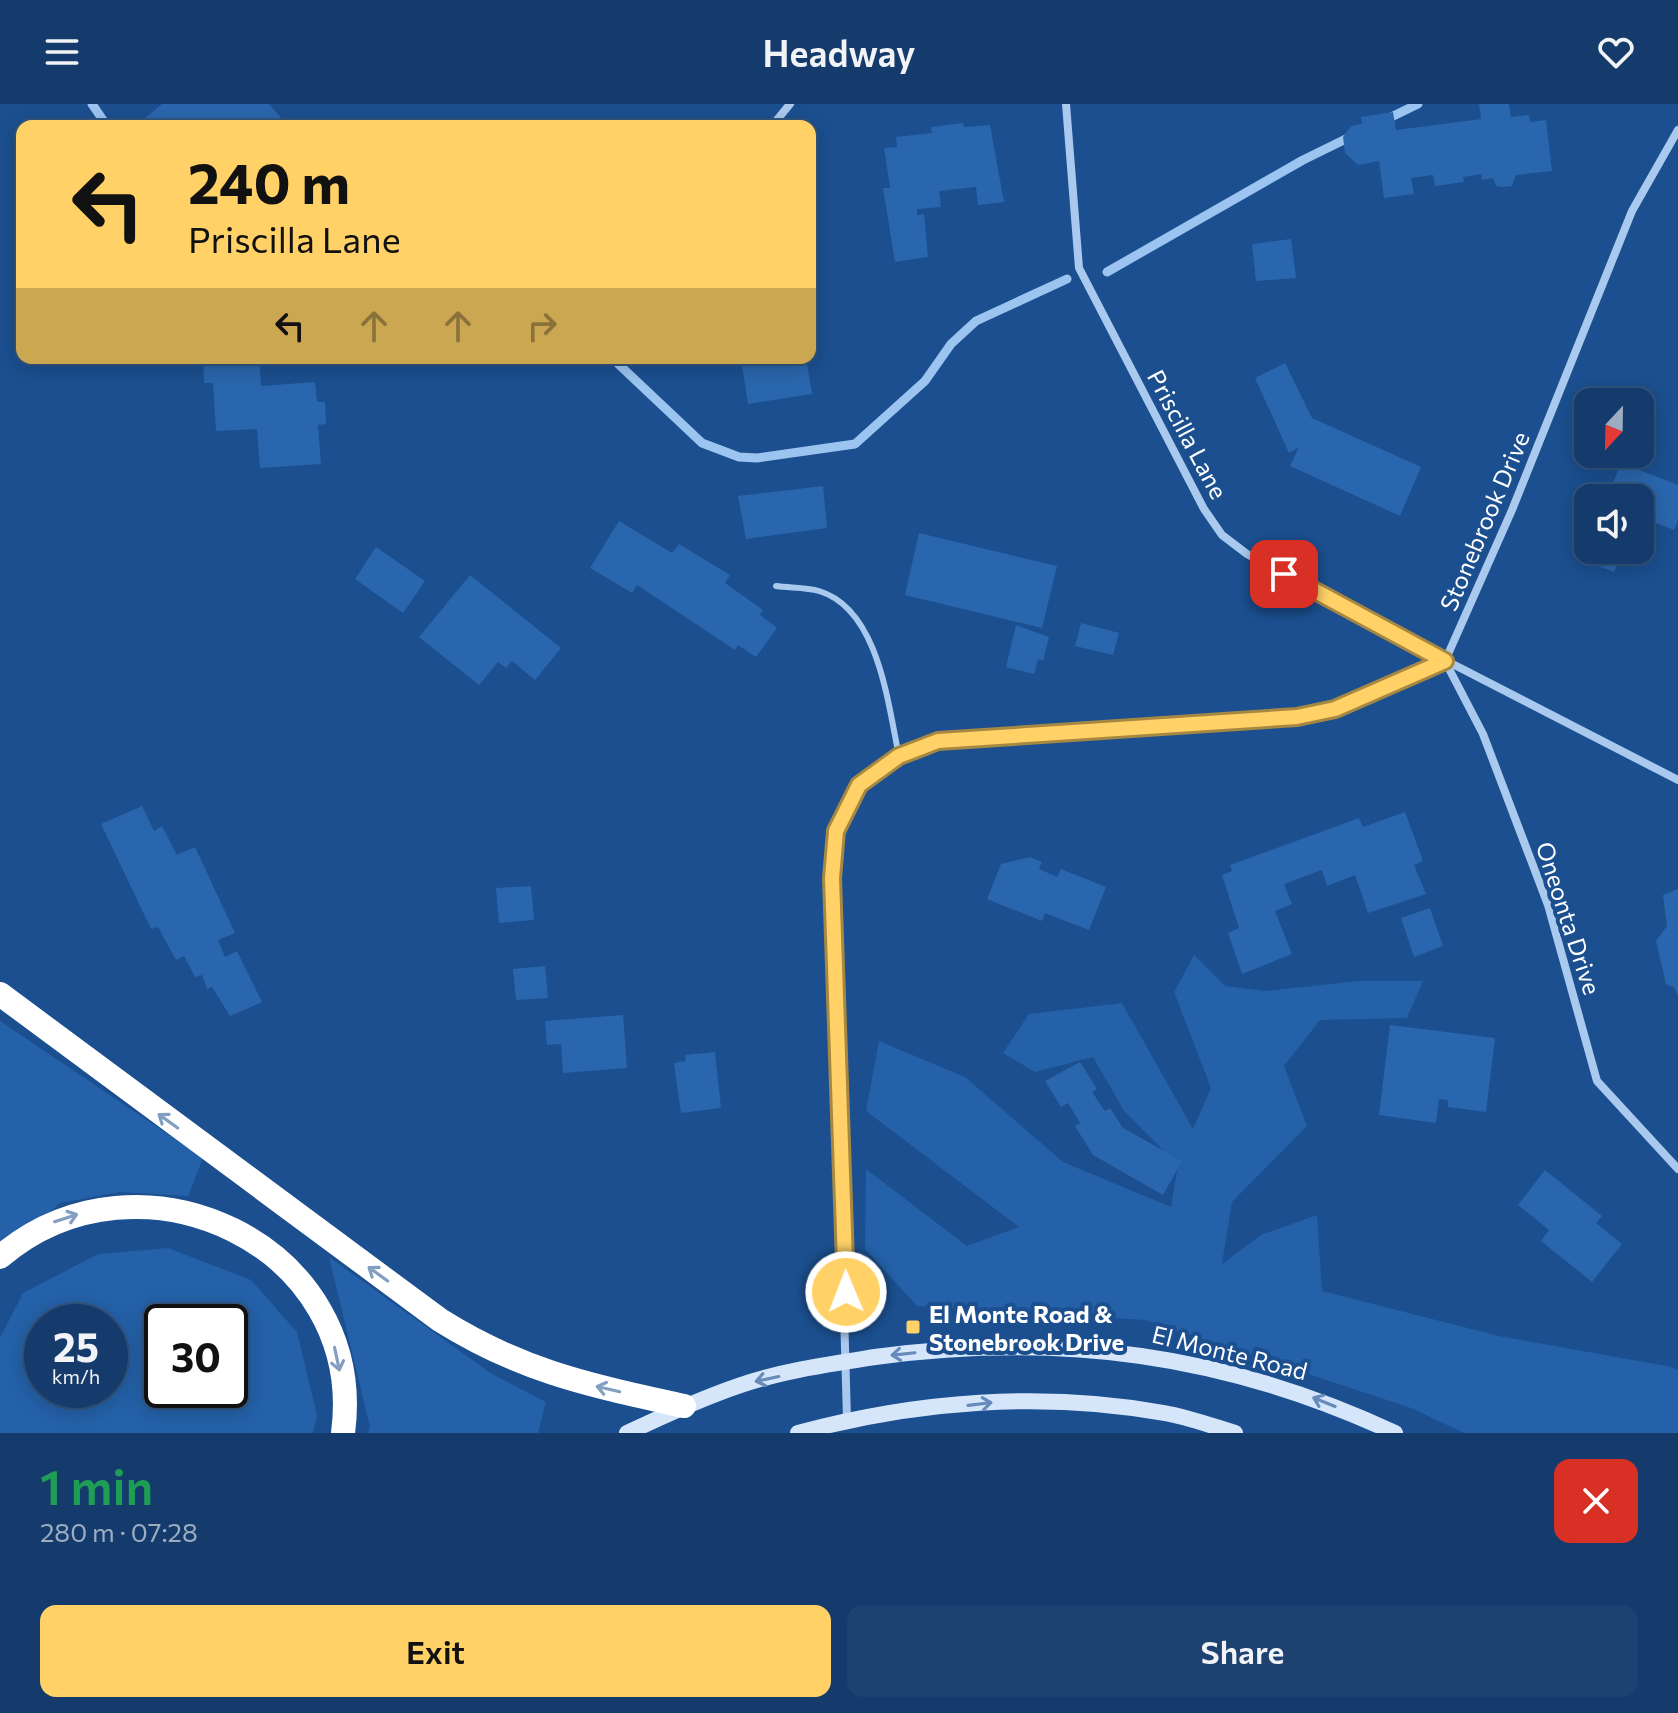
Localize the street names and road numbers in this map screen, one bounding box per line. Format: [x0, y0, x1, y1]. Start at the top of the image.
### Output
street label: Priscilla Lane [1142, 365, 1234, 503]
street label: Stonebrook Drive [1433, 427, 1535, 615]
street label: Oneonta Drive [1531, 838, 1607, 998]
street label: El Monte Road [1149, 1319, 1311, 1385]

